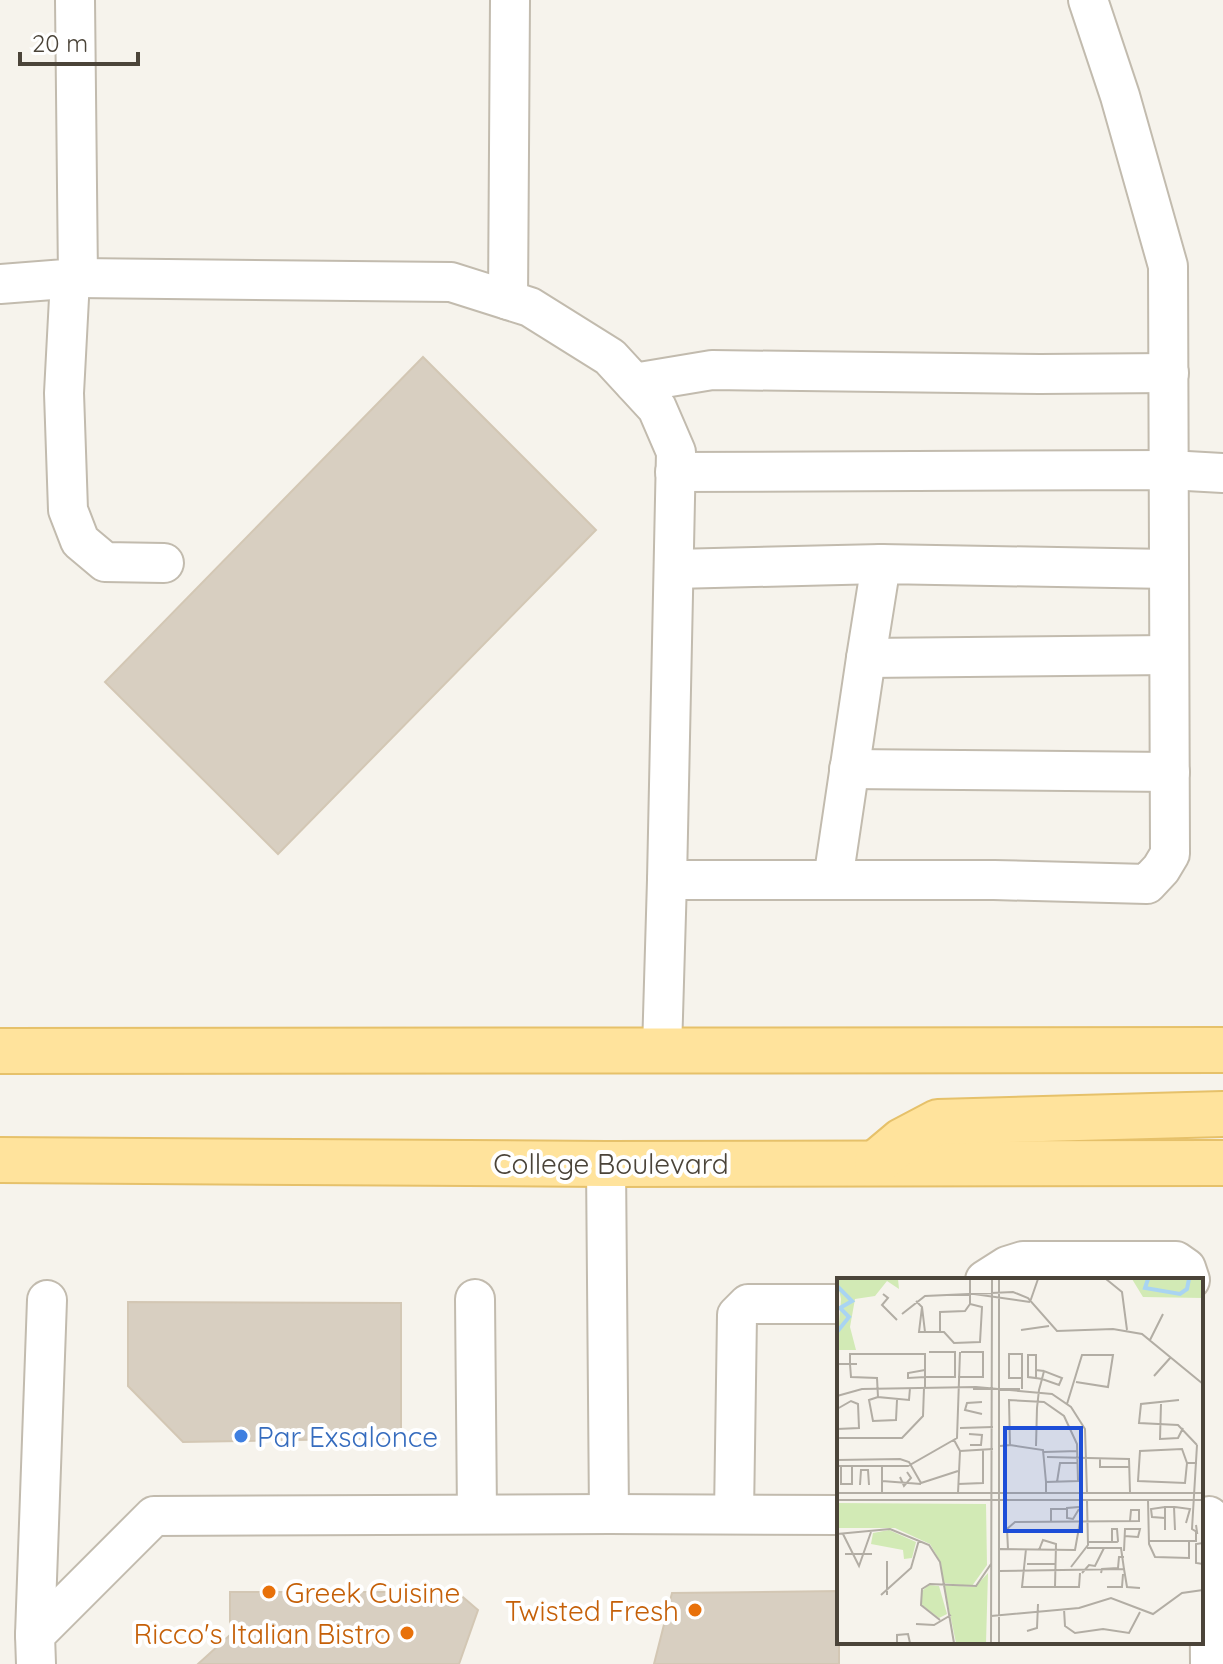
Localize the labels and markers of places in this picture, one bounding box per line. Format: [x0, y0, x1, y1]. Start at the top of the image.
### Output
place label: Par Exsalonce [257, 1419, 438, 1454]
marker: Par Exsalonce [232, 1427, 250, 1445]
place label: Greek Cuisine [285, 1575, 460, 1610]
marker: Greek Cuisine [260, 1583, 278, 1601]
place label: Twisted Fresh [505, 1593, 679, 1628]
marker: Twisted Fresh [686, 1601, 704, 1619]
place label: Ricco's Italian Bistro [134, 1616, 391, 1651]
marker: Ricco's Italian Bistro [398, 1624, 416, 1642]

